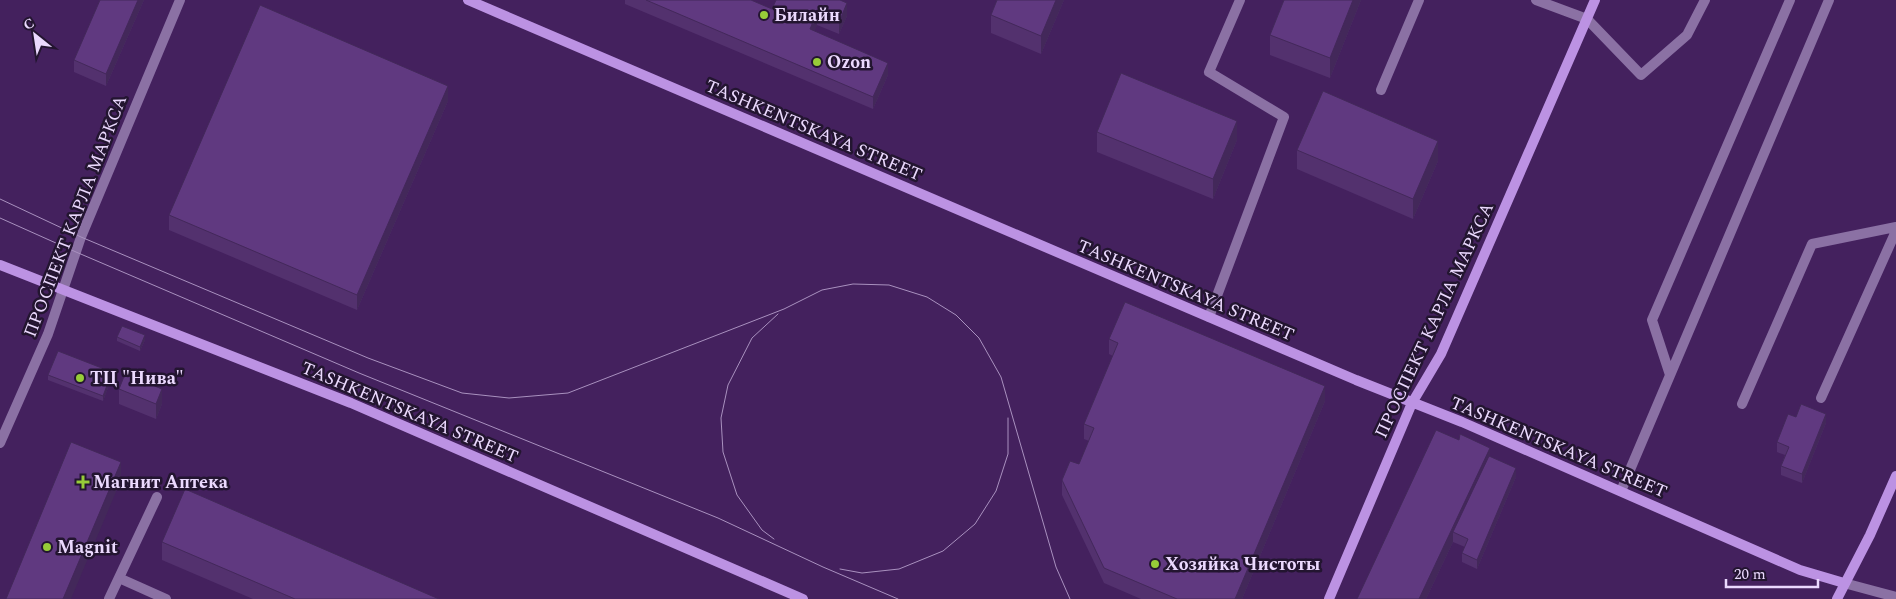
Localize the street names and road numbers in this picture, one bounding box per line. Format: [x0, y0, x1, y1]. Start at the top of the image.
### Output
street label: TASHKENTSKAYA STREET [701, 72, 926, 188]
street label: ПРОСПЕКТ КАРЛА МАРКСА [17, 91, 134, 341]
street label: ПРОСПЕКТ КАРЛА МАРКСА [1368, 198, 1501, 443]
street label: TASHKENTSKAYA STREET [1073, 232, 1298, 348]
street label: TASHKENTSKAYA STREET [297, 354, 522, 470]
street label: TASHKENTSKAYA STREET [1446, 389, 1671, 505]

